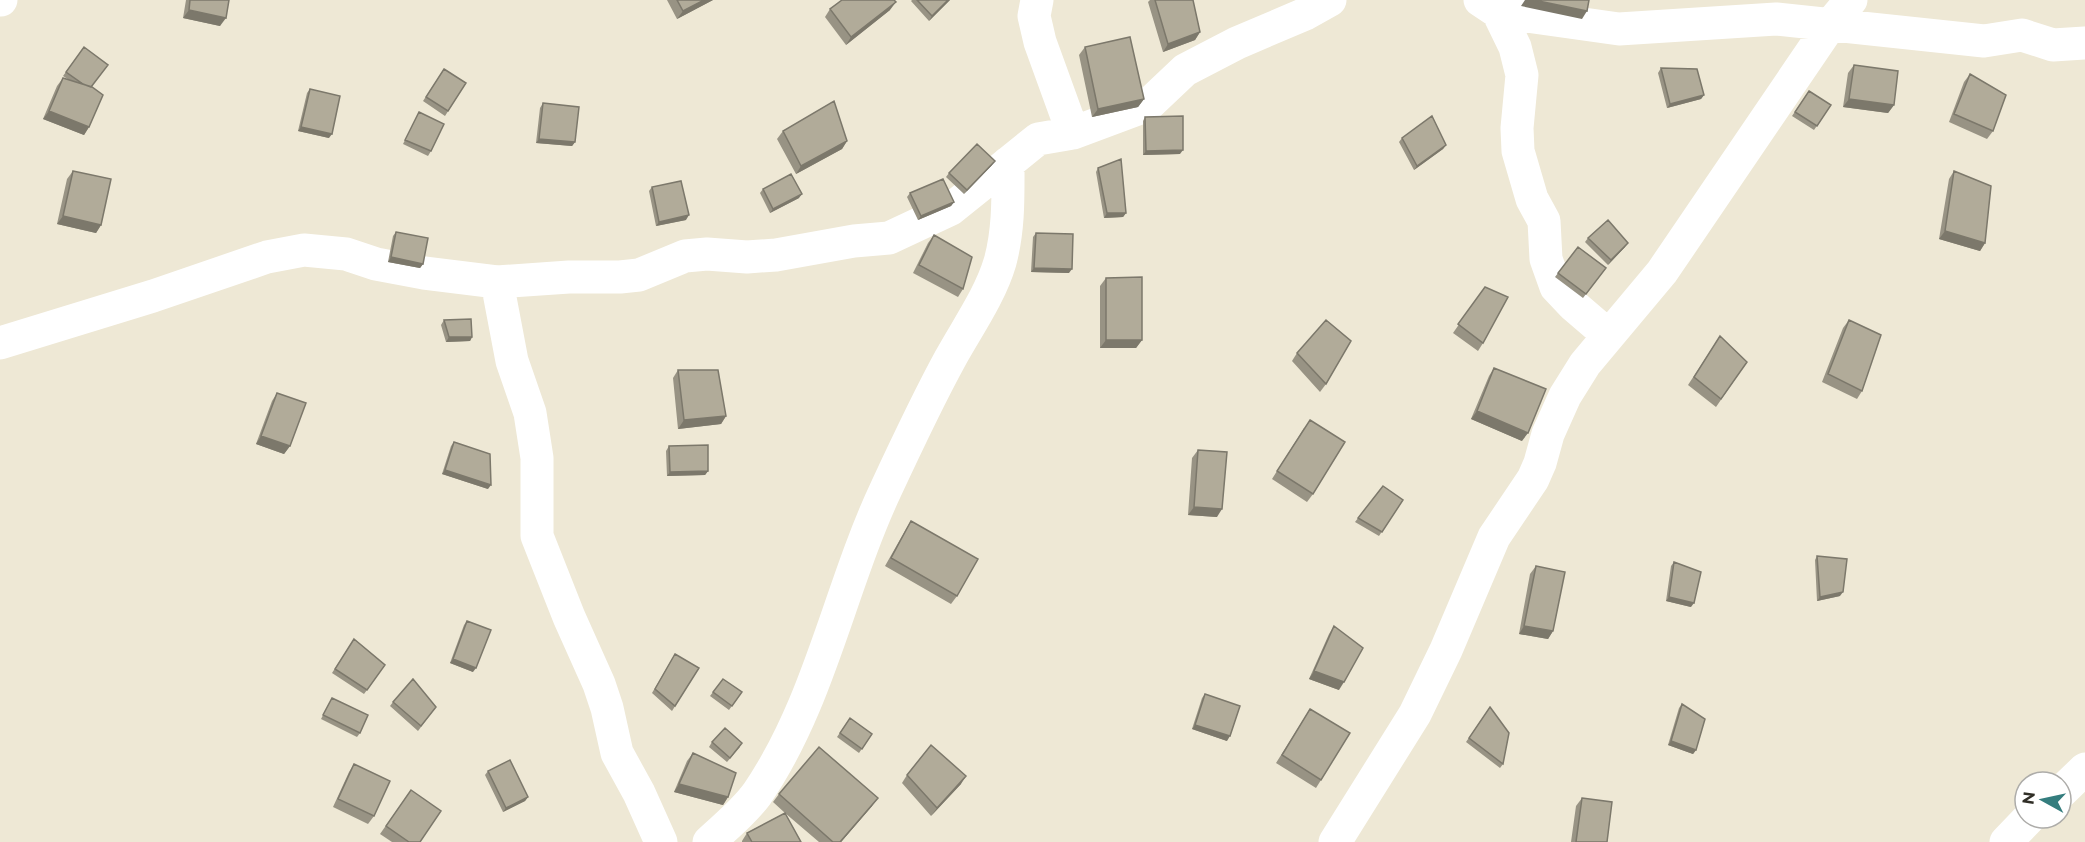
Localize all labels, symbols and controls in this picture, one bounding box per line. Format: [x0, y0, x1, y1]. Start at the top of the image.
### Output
north arrow [2013, 770, 2073, 830]
text: N [2018, 790, 2039, 806]

